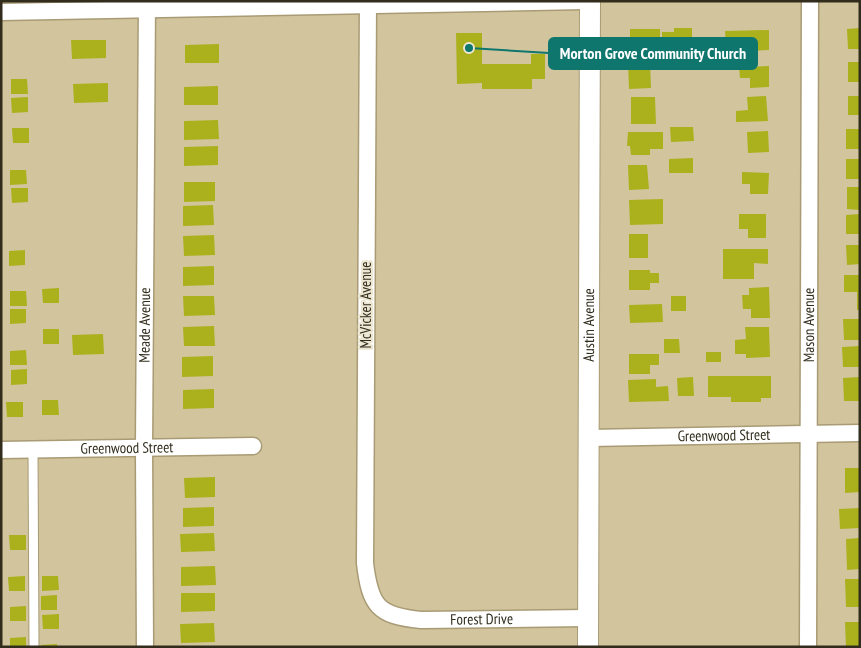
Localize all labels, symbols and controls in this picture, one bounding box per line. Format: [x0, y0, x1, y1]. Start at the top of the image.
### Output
callout: Morton Grove Community Church [549, 38, 757, 69]
text: Morton Grove Community Church [560, 43, 746, 63]
street label: McVicker Avenue [356, 261, 375, 349]
street label: Meade Avenue [135, 287, 154, 363]
street label: Austin Avenue [579, 288, 598, 362]
street label: Mason Avenue [799, 288, 818, 362]
street label: Greenwood Street [677, 425, 771, 445]
street label: Greenwood Street [80, 437, 174, 458]
street label: Forest Drive [450, 609, 513, 629]

